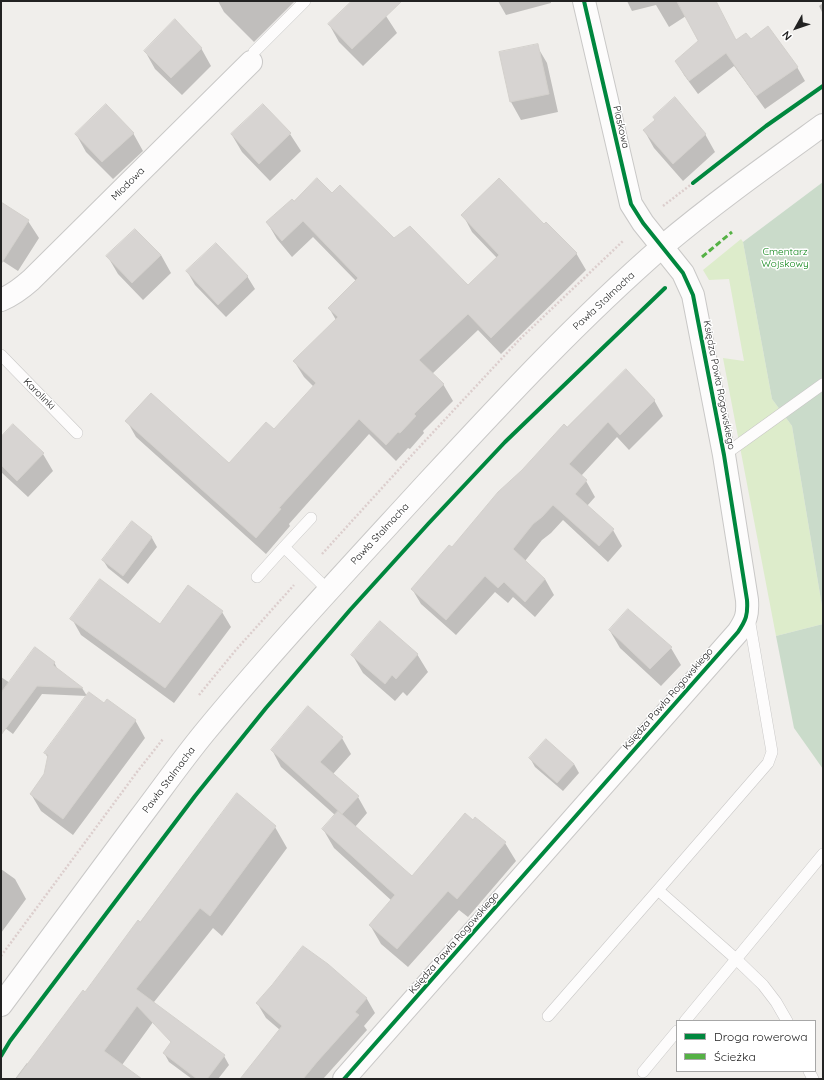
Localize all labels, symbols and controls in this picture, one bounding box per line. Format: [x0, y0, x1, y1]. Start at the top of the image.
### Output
north arrow [776, 8, 816, 48]
text: N [779, 28, 795, 43]
street label: Piaskowa [610, 104, 632, 150]
street label: Miodowa [109, 165, 147, 203]
park label: Cmentarz Wojskowy [761, 246, 809, 270]
street label: Pawła Stalmacha [571, 269, 637, 333]
street label: Księdza Pawła Rogowskiego [701, 319, 737, 451]
street label: Karolinki [21, 376, 57, 412]
street label: Pawła Stalmacha [348, 501, 412, 567]
street label: Księdza Pawła Rogowskiego [620, 645, 716, 753]
street label: Pawła Stalmacha [140, 744, 198, 816]
street label: Księdza Pawła Rogowskiego [406, 889, 502, 997]
legend [676, 1020, 816, 1072]
text: Droga rowerowa [714, 1029, 808, 1044]
text: Ścieżka [714, 1049, 756, 1064]

